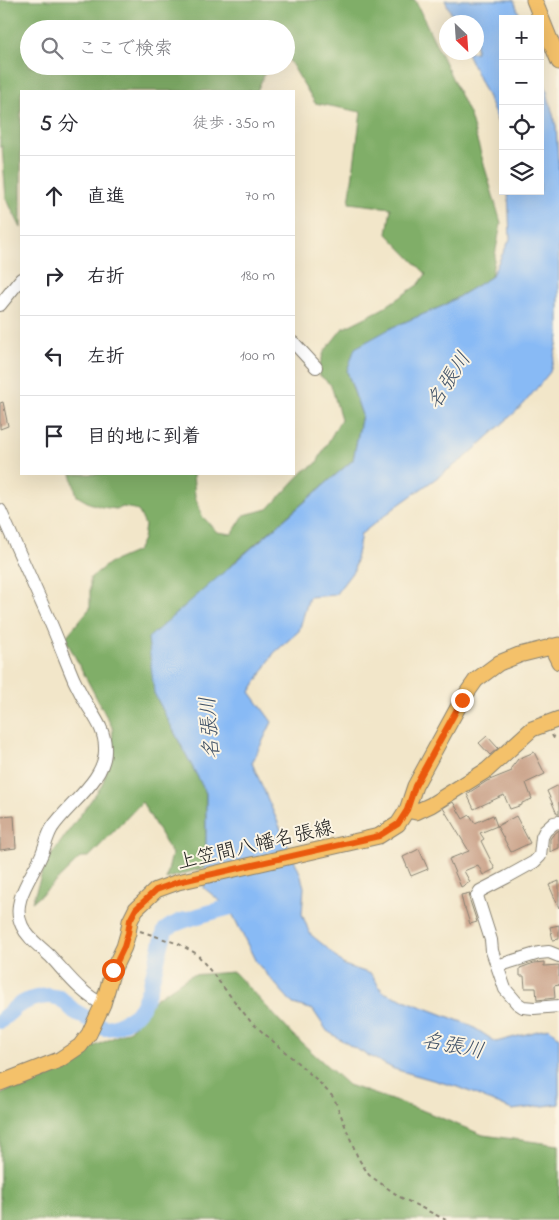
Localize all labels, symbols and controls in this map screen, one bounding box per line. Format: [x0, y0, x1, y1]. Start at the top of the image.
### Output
north arrow [439, 15, 484, 60]
map controls [499, 15, 544, 195]
button: + [499, 15, 544, 60]
search box [20, 20, 295, 75]
icon: search [38, 34, 66, 62]
text: ここで検索 [78, 36, 173, 63]
button: − [499, 60, 544, 105]
button: locate [499, 105, 544, 150]
text: 5 分 [40, 110, 78, 140]
text: 徒歩 · 350 m [193, 112, 275, 136]
button: layers [499, 150, 544, 195]
icon: ahead [40, 182, 68, 210]
text: 直進 [87, 184, 125, 211]
text: 70 m [245, 184, 275, 208]
icon: right [40, 262, 68, 290]
text: 右折 [87, 264, 125, 291]
text: 180 m [241, 264, 275, 288]
icon: left [40, 342, 68, 370]
text: 左折 [87, 344, 125, 371]
text: 100 m [240, 344, 275, 368]
water label: 名張川 [420, 347, 479, 416]
icon: arrive [40, 422, 68, 450]
text: 目的地に到着 [87, 424, 201, 451]
route end [451, 689, 474, 712]
water label: 名張川 [194, 695, 228, 760]
street label: 上笠間八幡名張線 [174, 814, 337, 879]
route start [102, 959, 125, 982]
water label: 名張川 [419, 1026, 486, 1068]

